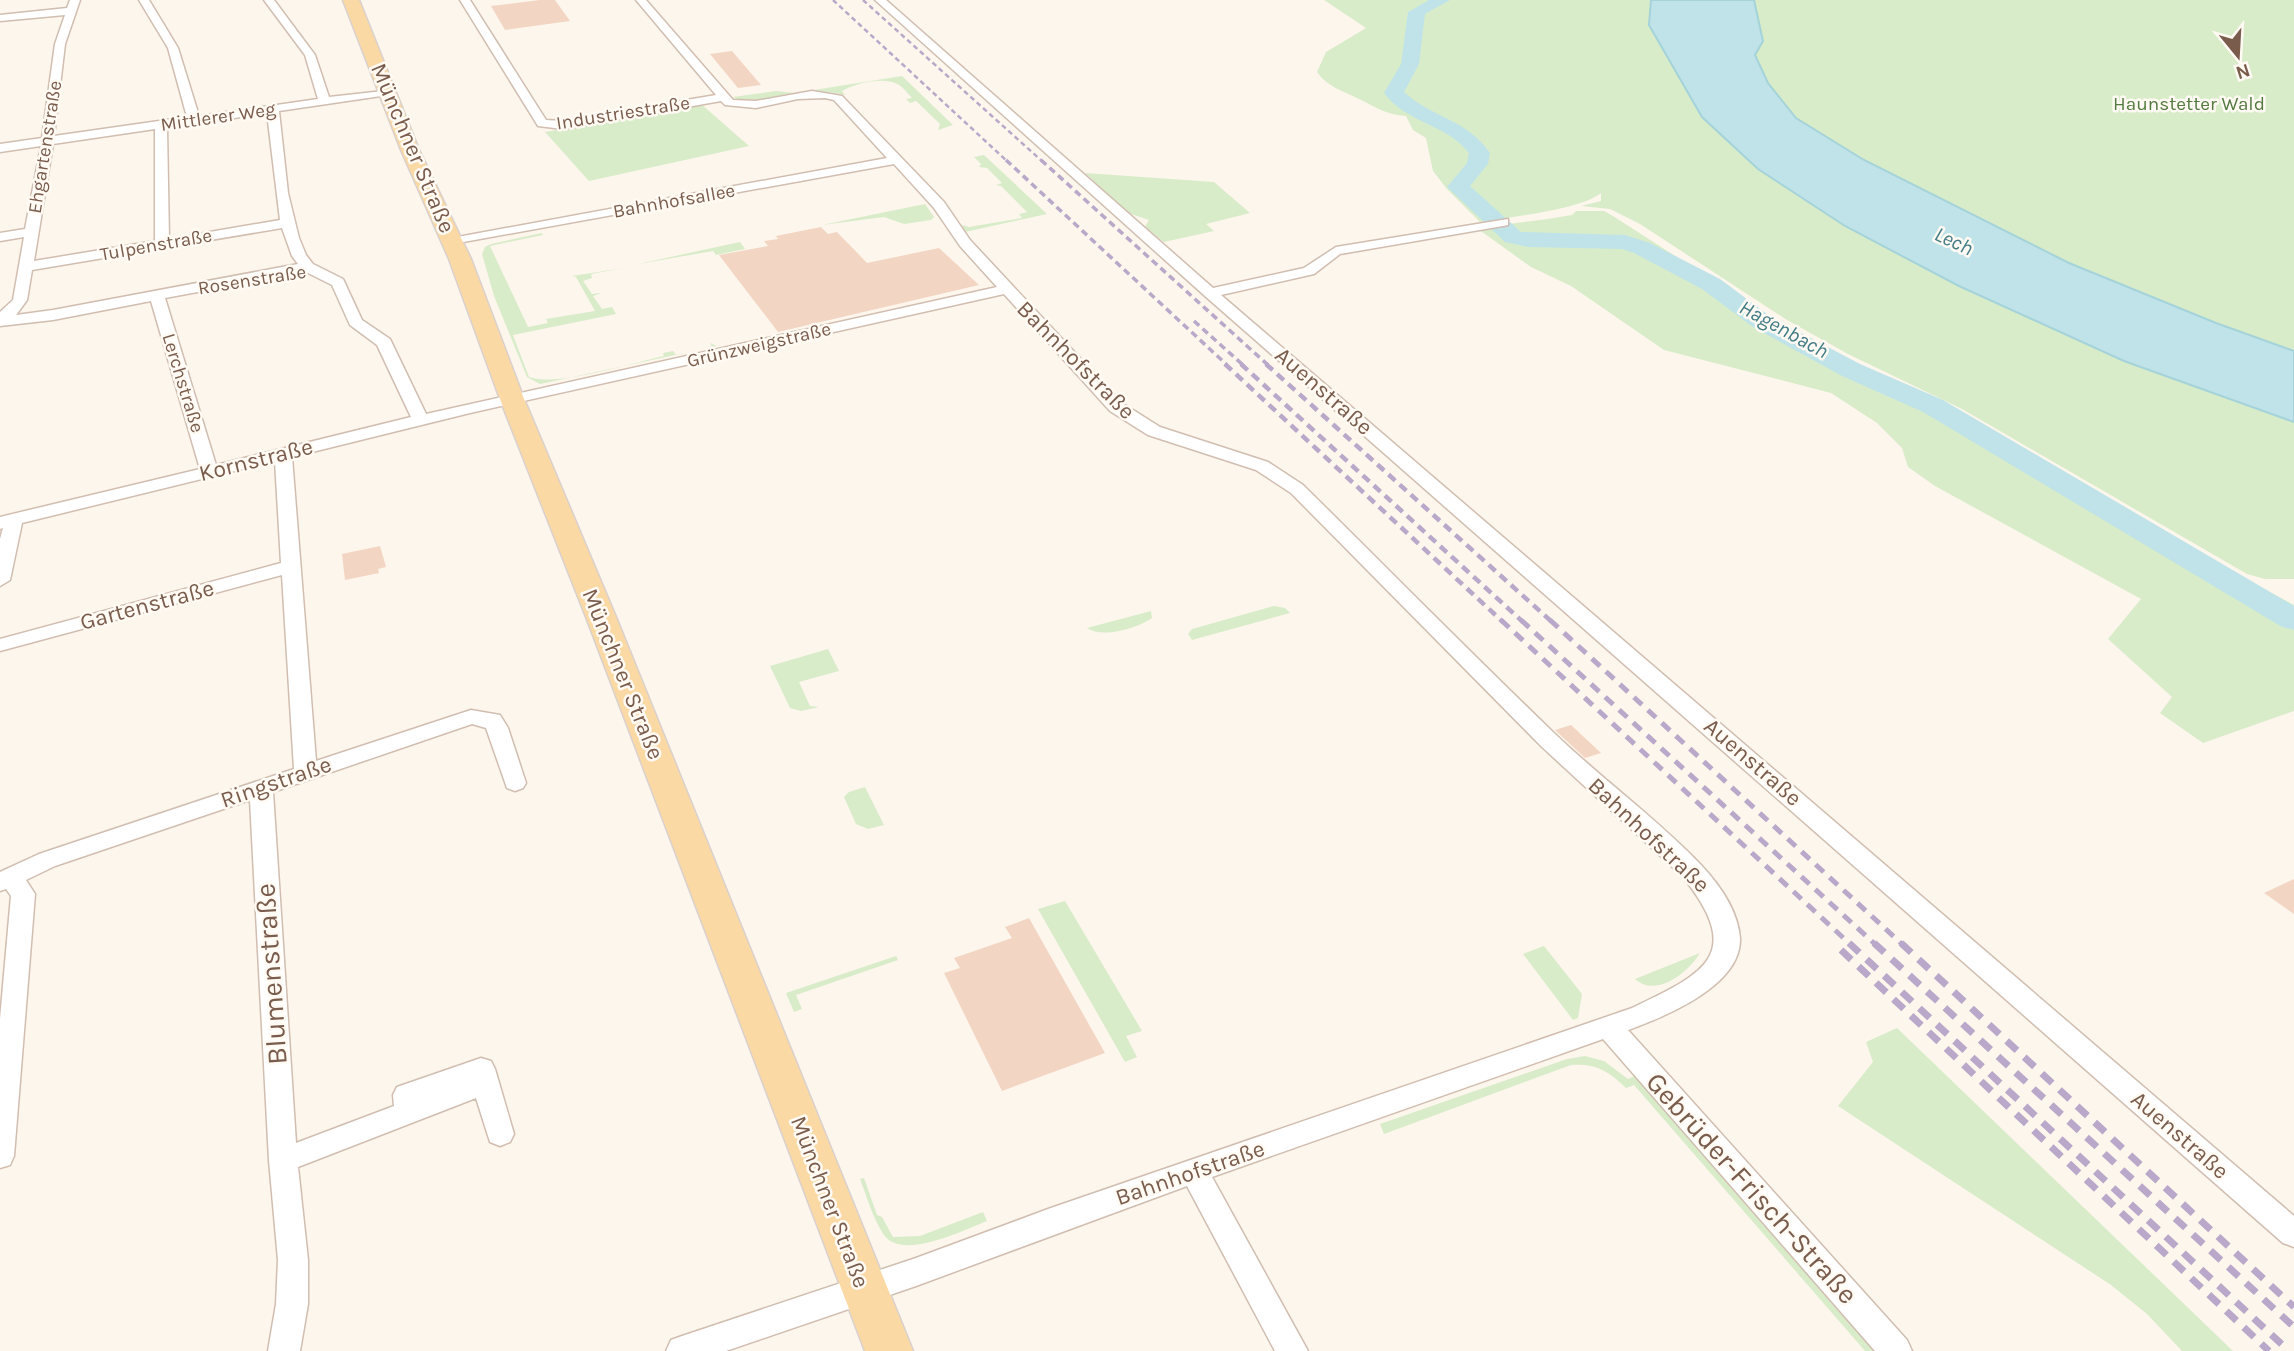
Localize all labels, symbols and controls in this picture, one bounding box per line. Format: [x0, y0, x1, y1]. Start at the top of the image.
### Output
north arrow [2203, 21, 2273, 91]
street label: Münchner Straße [365, 59, 461, 237]
text: N [2233, 59, 2253, 84]
street label: Ehgartenstraße [24, 79, 66, 215]
street label: Industriestraße [555, 92, 691, 134]
park label: Haunstetter Wald [2113, 93, 2265, 115]
street label: Mittlerer Weg [159, 98, 277, 136]
street label: Bahnhofsallee [611, 179, 737, 223]
water label: Lech [1931, 222, 1977, 260]
street label: Tulpenstraße [98, 224, 214, 266]
street label: Rosenstraße [196, 261, 308, 299]
street label: Bahnhofstraße [1011, 295, 1141, 425]
water label: Hagenbach [1735, 295, 1833, 363]
street label: Grünzweigstraße [685, 318, 833, 372]
street label: Lerchstraße [157, 331, 209, 435]
street label: Auenstraße [1270, 341, 1378, 441]
street label: Kornstraße [196, 433, 316, 487]
street label: Gartenstraße [77, 574, 217, 636]
street label: Münchner Straße [576, 585, 670, 763]
street label: Auenstraße [1699, 712, 1807, 812]
street label: Ringstraße [217, 750, 335, 814]
street label: Bahnhofstraße [1583, 772, 1715, 898]
street label: Blumenstraße [248, 882, 294, 1066]
street label: Gebrüder-Frisch-Straße [1639, 1065, 1865, 1311]
street label: Auenstraße [2126, 1085, 2234, 1185]
street label: Münchner Straße [785, 1112, 875, 1292]
street label: Bahnhofstraße [1112, 1135, 1268, 1211]

